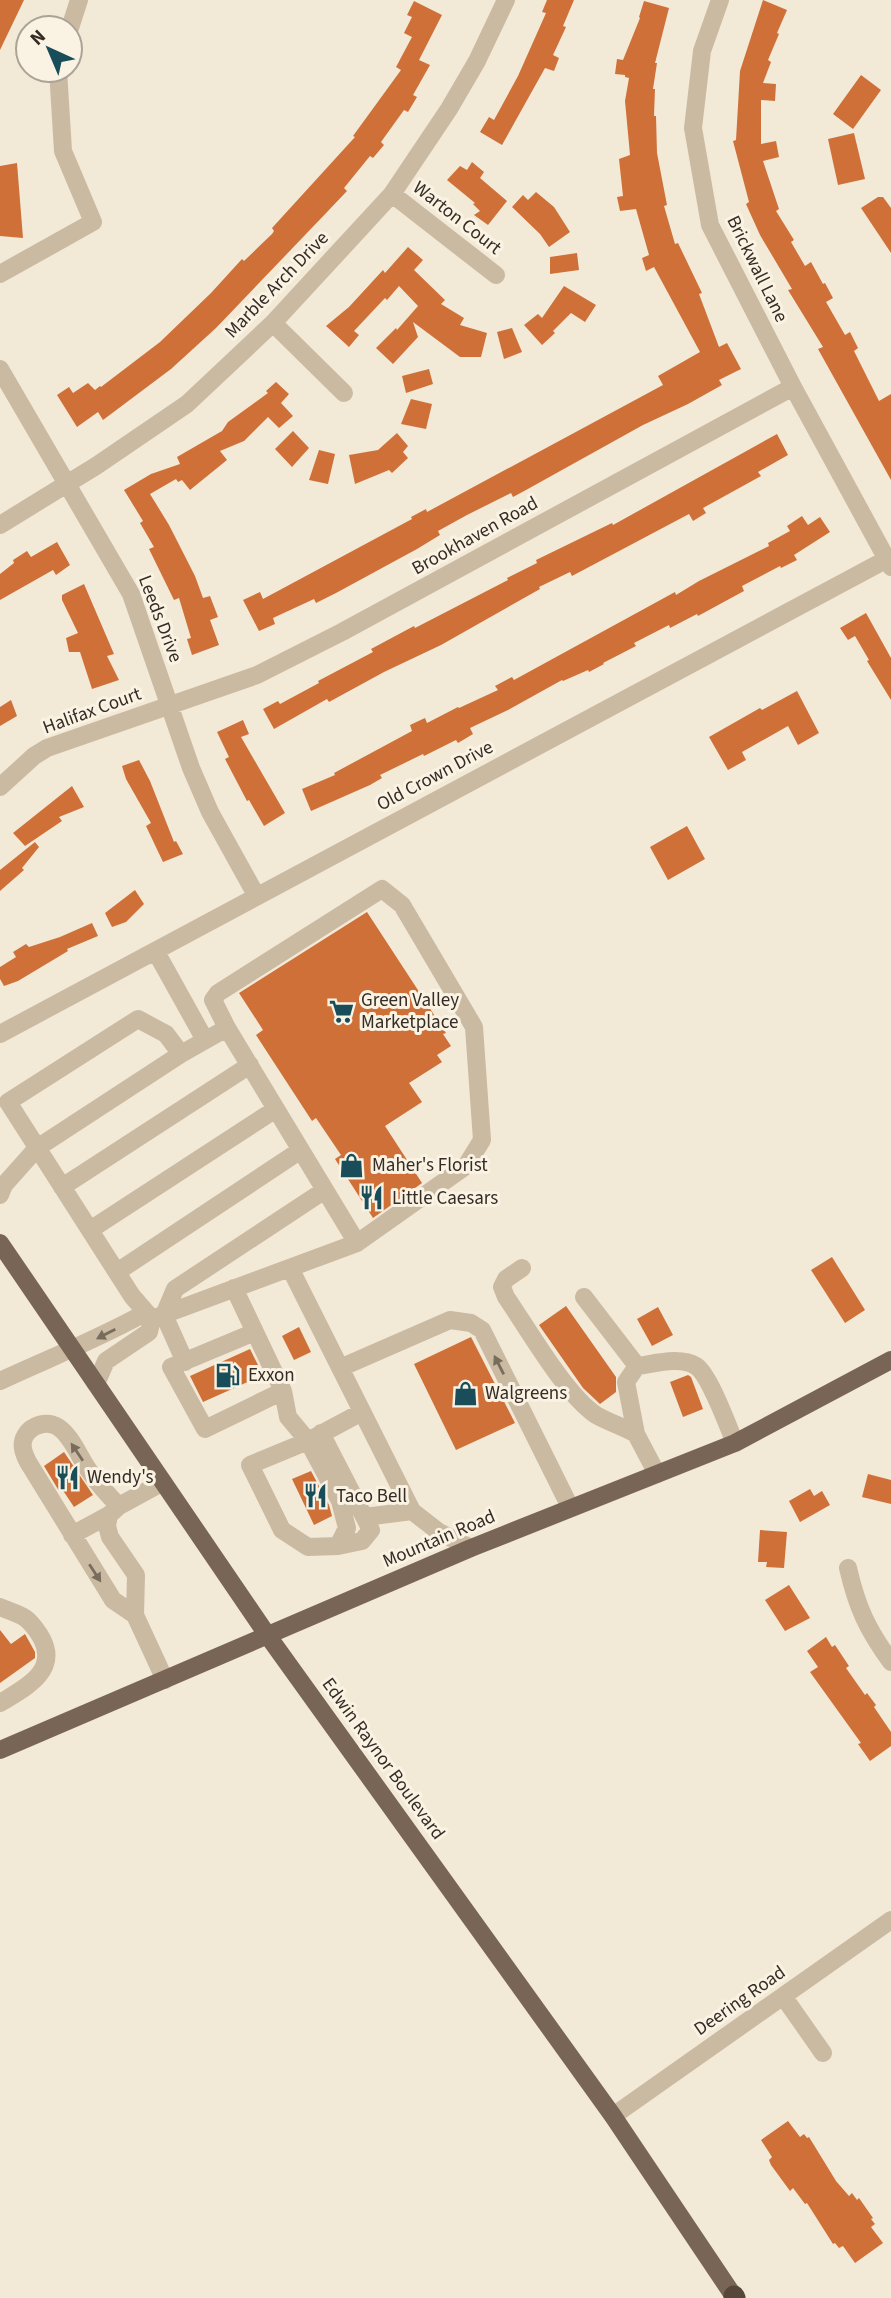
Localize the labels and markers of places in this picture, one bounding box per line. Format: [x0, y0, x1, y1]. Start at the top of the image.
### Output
place label: Green Valley Marketplace [361, 987, 459, 1036]
supermarket icon: Green Valley Marketplace [327, 997, 355, 1025]
shop icon: Maher's Florist [338, 1151, 366, 1179]
place label: Maher's Florist [372, 1152, 488, 1179]
restaurant icon: Little Caesars [358, 1184, 386, 1212]
place label: Little Caesars [392, 1185, 498, 1212]
fuel station icon: Exxon [214, 1361, 242, 1389]
place label: Exxon [248, 1362, 295, 1389]
shop icon: Walgreens [451, 1379, 479, 1407]
place label: Walgreens [485, 1380, 567, 1407]
restaurant icon: Wendy's [53, 1463, 81, 1491]
place label: Wendy's [87, 1464, 154, 1491]
restaurant icon: Taco Bell [302, 1482, 330, 1510]
place label: Taco Bell [336, 1483, 407, 1510]

